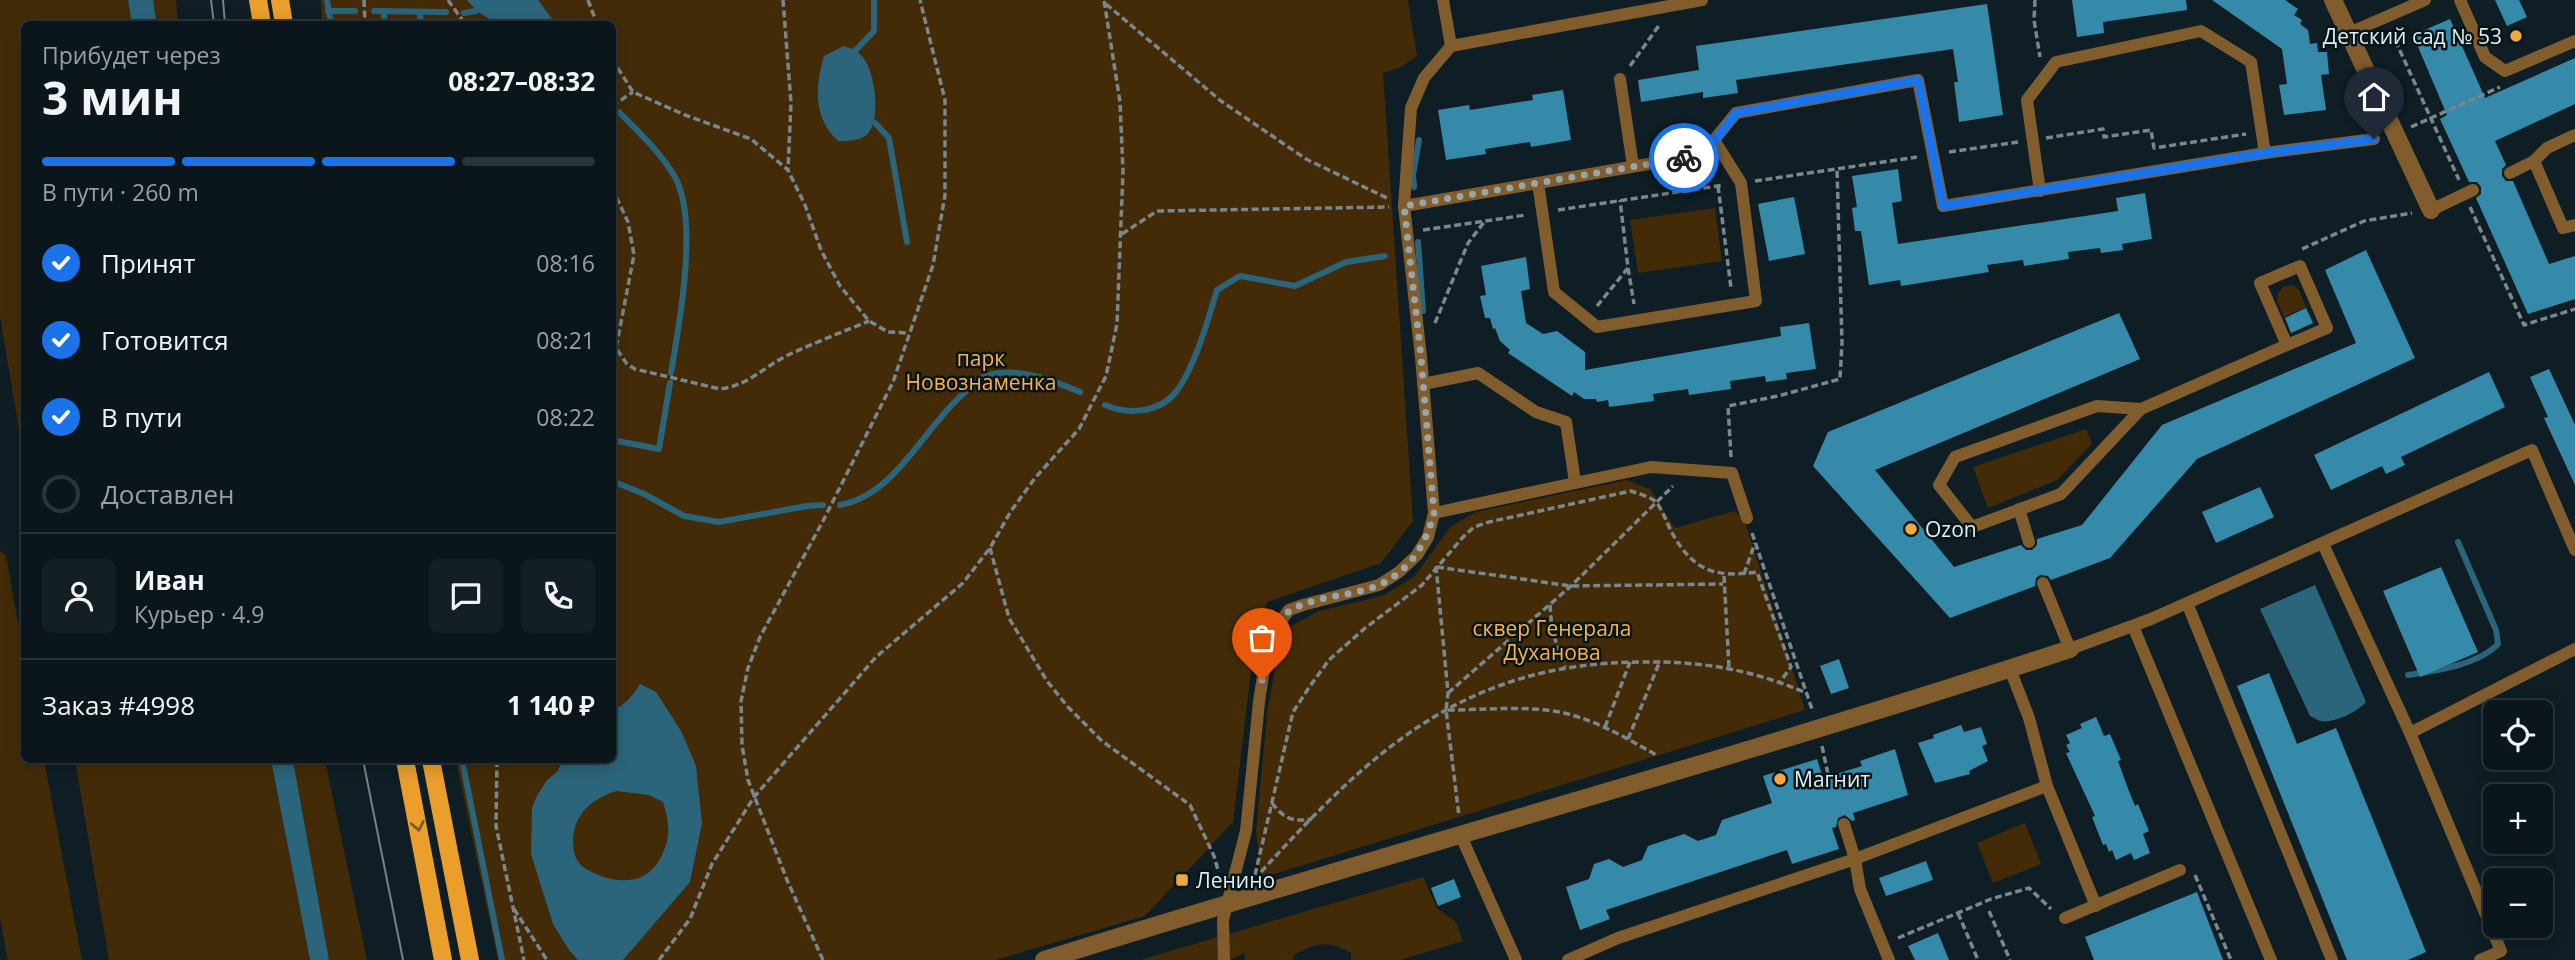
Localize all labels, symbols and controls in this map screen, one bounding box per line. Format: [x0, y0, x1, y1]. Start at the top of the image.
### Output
place label: Детский сад № 53 [2323, 22, 2502, 50]
marker: Детский сад № 53 [2508, 28, 2524, 44]
text: Прибудет через [42, 39, 221, 71]
text: 08:27–08:32 [448, 63, 595, 99]
text: 3 мин [42, 66, 183, 128]
pin [2344, 67, 2404, 139]
icon: home [2355, 78, 2393, 116]
courier [1649, 123, 1719, 193]
icon: bike [1665, 139, 1703, 177]
text: В пути · 260 m [42, 176, 199, 208]
icon: check [42, 244, 80, 282]
text: Принят [101, 245, 195, 281]
text: 08:16 [536, 247, 595, 279]
icon: check [42, 321, 80, 359]
text: Готовится [101, 322, 229, 358]
text: 08:21 [536, 324, 595, 356]
park label: парк Новознаменка [906, 344, 1056, 396]
icon: check [42, 398, 80, 436]
text: В пути [101, 399, 182, 435]
text: 08:22 [536, 401, 595, 433]
text: Доставлен [101, 476, 234, 512]
place label: Ozon [1925, 515, 1977, 543]
marker: Ozon [1903, 521, 1919, 537]
button: person [42, 559, 116, 633]
button: chat [429, 559, 503, 633]
button: phone [521, 559, 595, 633]
text: Иван [134, 562, 205, 598]
text: Курьер · 4.9 [134, 598, 265, 630]
pin [1232, 608, 1292, 680]
park label: сквер Генерала Духанова [1472, 614, 1632, 666]
icon: bag [1243, 619, 1281, 657]
text: Заказ #4998 [42, 687, 195, 723]
text: 1 140 ₽ [507, 687, 595, 723]
map controls [2483, 700, 2553, 938]
button: locate [2483, 700, 2553, 770]
place label: Магнит [1794, 765, 1870, 793]
marker: Магнит [1772, 771, 1788, 787]
button: + [2483, 784, 2553, 854]
one-way arrow [410, 821, 425, 832]
place label: Ленино [1196, 866, 1275, 894]
button: − [2483, 868, 2553, 938]
marker: Ленино [1174, 872, 1190, 888]

